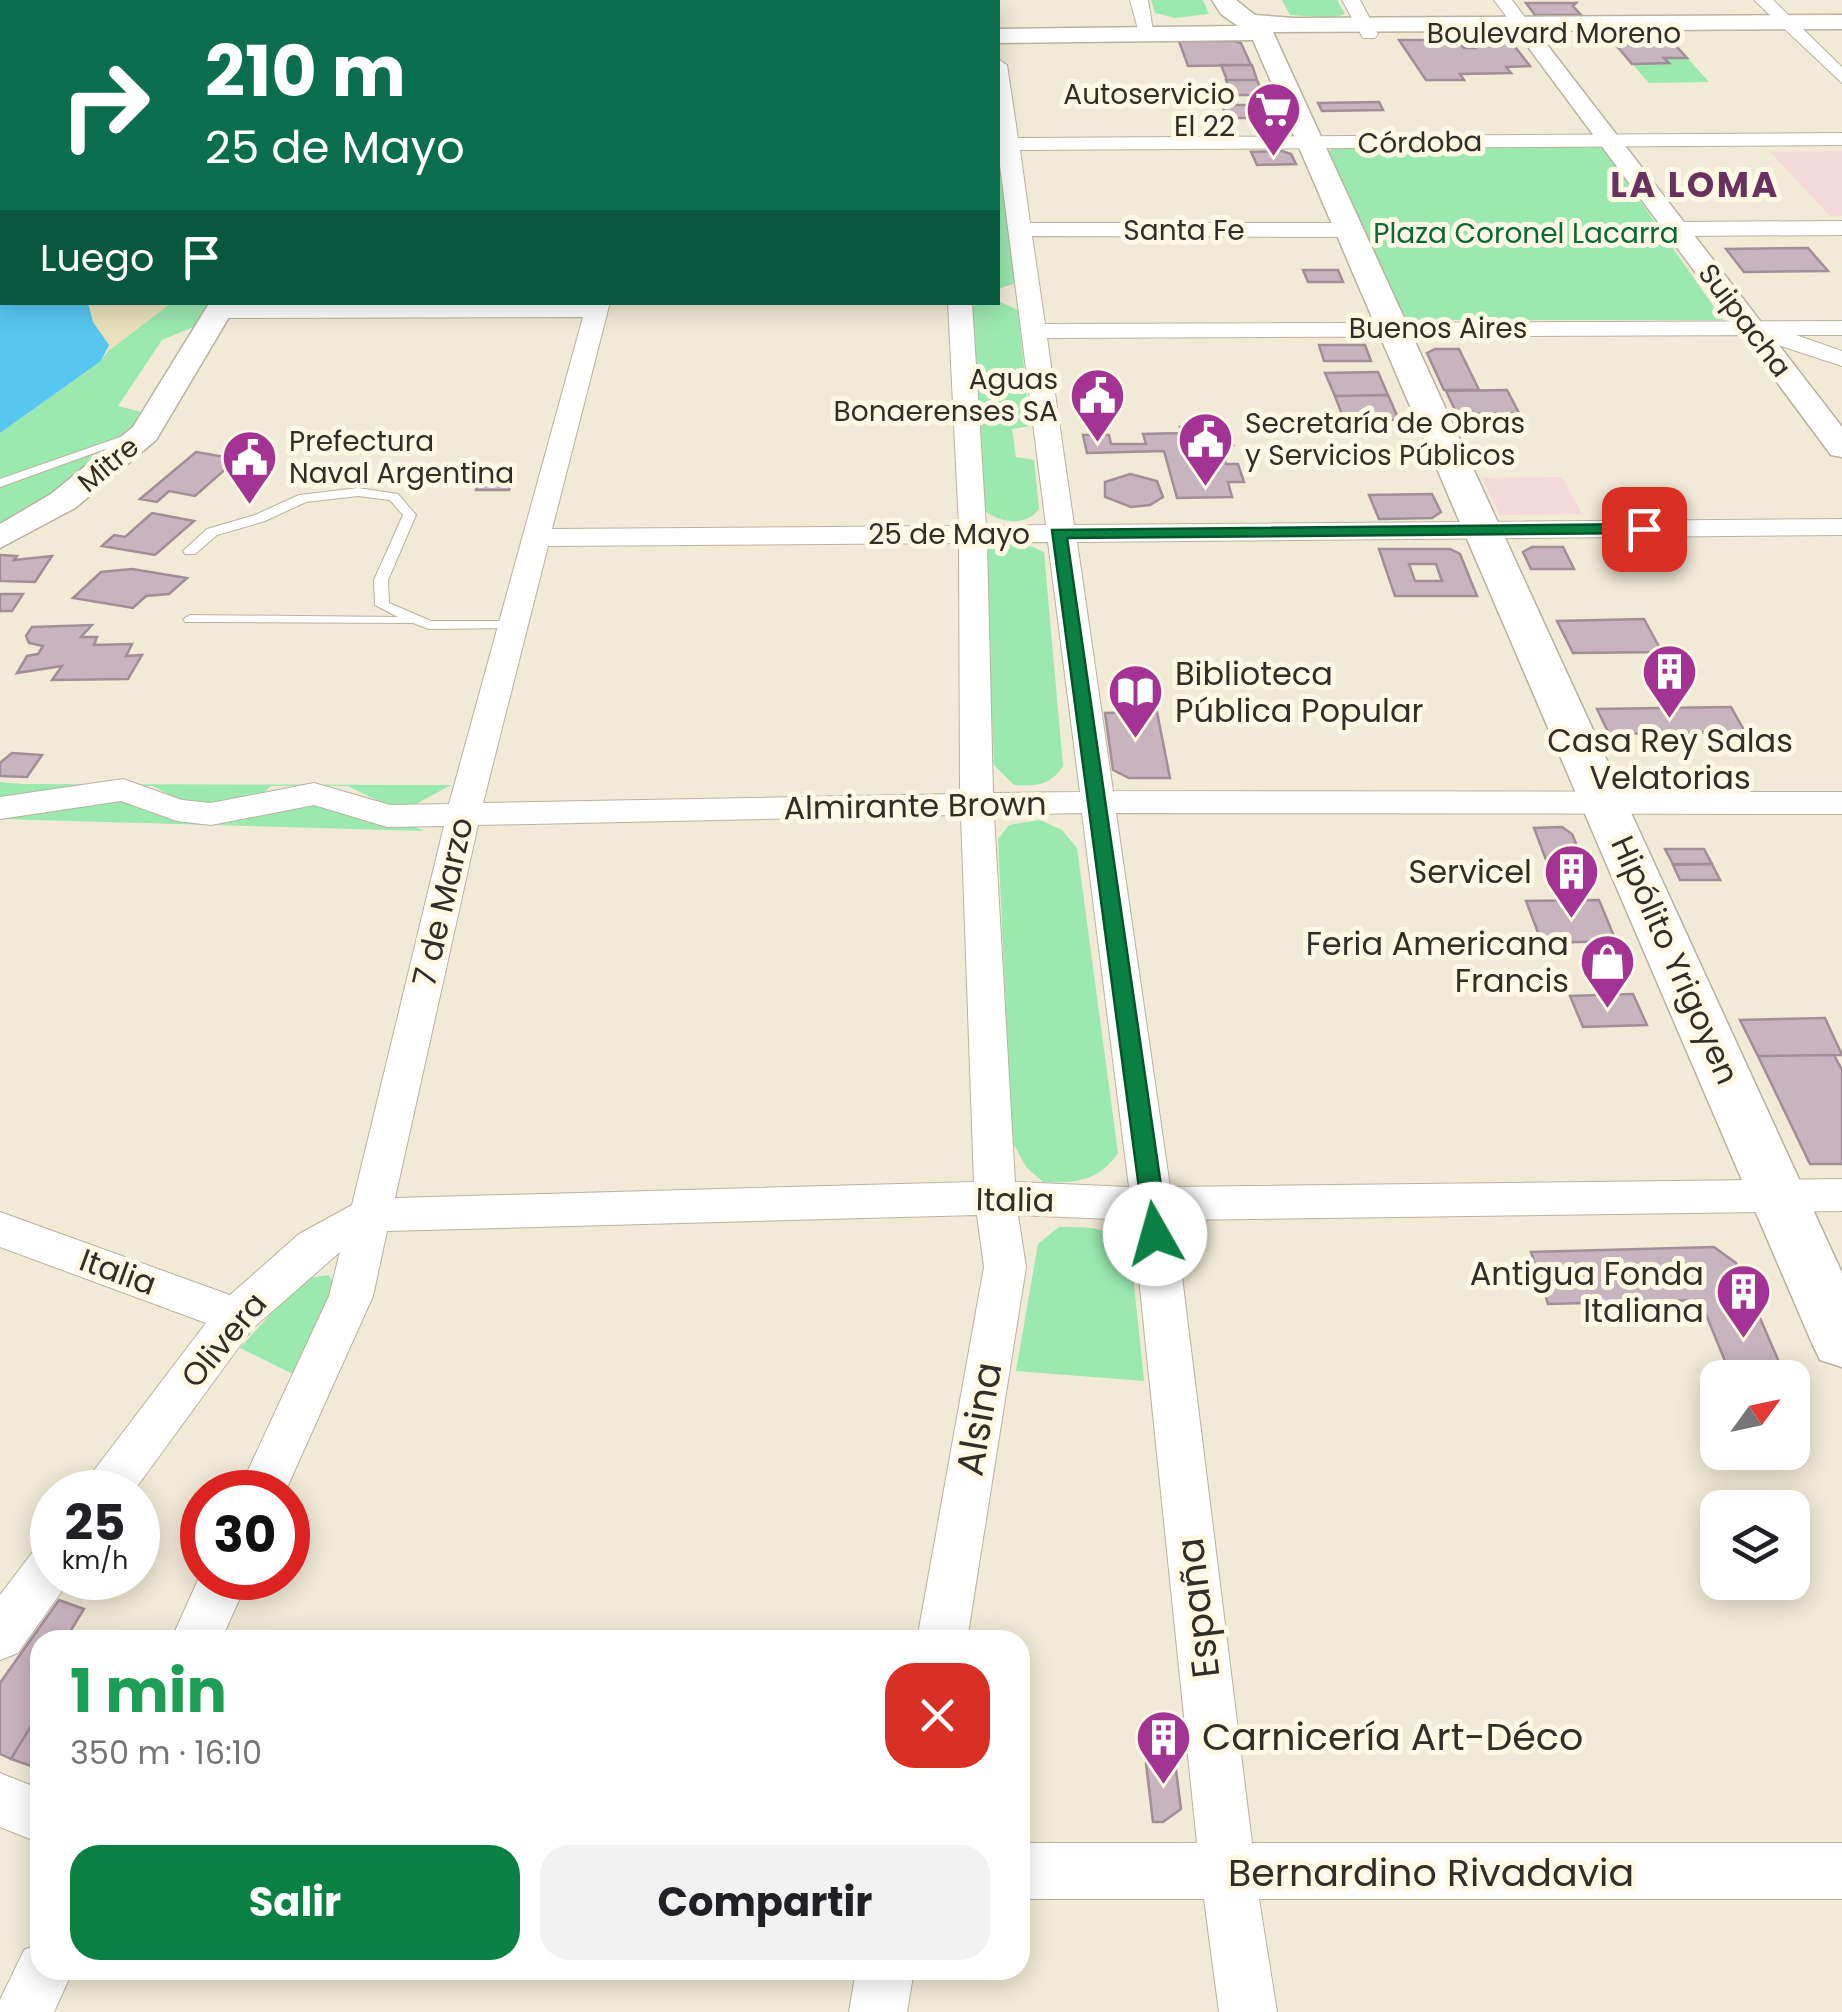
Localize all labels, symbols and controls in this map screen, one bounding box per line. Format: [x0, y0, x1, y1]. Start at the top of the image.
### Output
street label: Boulevard Moreno [1427, 14, 1681, 53]
text: 210 m [205, 22, 406, 121]
icon: right [40, 40, 170, 170]
place label: Autoservicio El 22 [1063, 75, 1235, 146]
supermarket icon: Autoservicio El 22 [1244, 80, 1304, 159]
text: 25 de Mayo [205, 116, 465, 179]
street label: Córdoba [1357, 122, 1483, 163]
district label: LA LOMA [1610, 160, 1780, 209]
street label: Santa Fe [1123, 211, 1245, 250]
park label: Plaza Coronel Lacarra [1373, 214, 1679, 253]
icon: arrive [174, 230, 229, 285]
text: Luego [40, 231, 154, 284]
street label: Suipacha [1689, 255, 1800, 385]
street label: Buenos Aires [1349, 309, 1527, 348]
place label: Aguas Bonaerenses SA [834, 360, 1058, 431]
public building icon: Aguas Bonaerenses SA [1067, 365, 1127, 444]
place label: Secretaría de Obras y Servicios Públicos [1245, 404, 1525, 475]
public building icon: Secretaría de Obras y Servicios Públicos [1176, 409, 1236, 488]
place label: Prefectura Naval Argentina [289, 422, 514, 493]
street label: Mitre [69, 427, 147, 501]
public building icon: Prefectura Naval Argentina [220, 427, 280, 506]
pin [1602, 487, 1687, 572]
icon: arrive [1617, 502, 1672, 557]
street label: 25 de Mayo [868, 515, 1030, 554]
building icon: Casa Rey Salas Velatorias [1640, 642, 1700, 721]
place label: Biblioteca Pública Popular [1175, 651, 1424, 733]
library icon: Biblioteca Pública Popular [1106, 662, 1166, 741]
place label: Casa Rey Salas Velatorias [1547, 718, 1793, 800]
street label: Almirante Brown [783, 781, 1047, 830]
street label: 7 de Marzo [401, 813, 484, 991]
street label: Hipólito Yrigoyen [1601, 828, 1750, 1091]
building icon: Servicel [1541, 842, 1601, 921]
place label: Servicel [1408, 849, 1532, 894]
place label: Feria Americana Francis [1306, 921, 1569, 1003]
shop icon: Feria Americana Francis [1578, 932, 1638, 1011]
street label: Italia [975, 1176, 1055, 1223]
position arrow [1103, 1182, 1207, 1286]
street label: Italia [74, 1237, 163, 1306]
place label: Antigua Fonda Italiana [1470, 1251, 1704, 1333]
building icon: Antigua Fonda Italiana [1713, 1262, 1773, 1341]
street label: Olivera [170, 1282, 277, 1397]
street label: Alsina [942, 1358, 1015, 1480]
north arrow [1700, 1360, 1810, 1470]
map controls [1700, 1360, 1810, 1600]
speed limit sign: 30 [180, 1470, 310, 1600]
text: 25 [64, 1487, 126, 1558]
button: layers [1700, 1490, 1810, 1600]
street label: España [1163, 1535, 1232, 1681]
text: km/h [62, 1543, 128, 1578]
text: 1 min [70, 1649, 227, 1733]
button: close [885, 1663, 990, 1768]
building icon: Carnicería Art-Déco [1133, 1707, 1193, 1786]
place label: Carnicería Art-Déco [1202, 1710, 1583, 1763]
text: 350 m · 16:10 [70, 1730, 262, 1775]
button: Salir [70, 1845, 520, 1960]
button: Compartir [540, 1845, 990, 1960]
street label: Bernardino Rivadavia [1228, 1846, 1634, 1899]

